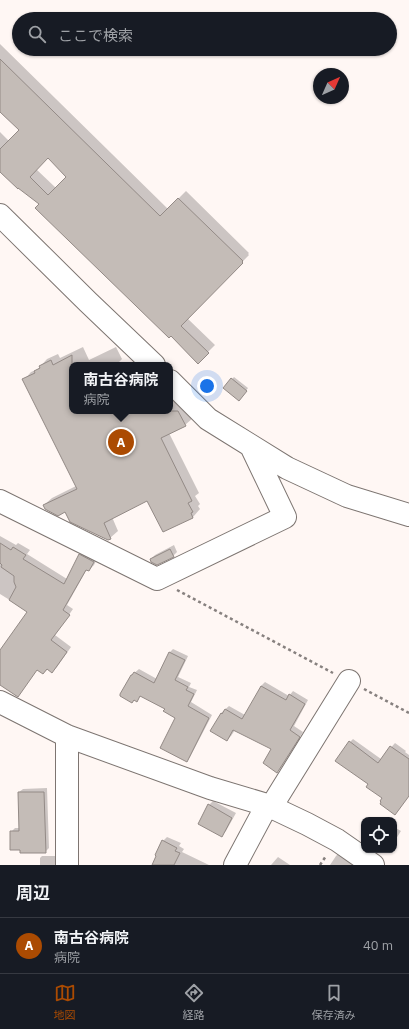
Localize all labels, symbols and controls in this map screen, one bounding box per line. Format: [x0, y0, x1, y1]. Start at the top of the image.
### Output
search box [12, 12, 397, 56]
icon: search [26, 23, 48, 45]
text: ここで検索 [58, 26, 133, 45]
north arrow [313, 68, 349, 104]
popup [69, 362, 173, 414]
text: 南古谷病院 [83, 370, 159, 389]
your location [197, 376, 217, 396]
text: 病院 [83, 391, 110, 408]
pin: A [108, 427, 134, 457]
map controls [361, 817, 397, 853]
button: locate [361, 817, 397, 853]
text: 周辺 [16, 882, 50, 904]
text: 南古谷病院 [54, 928, 129, 947]
text: A [25, 937, 33, 954]
text: 40 m [363, 937, 393, 954]
text: 病院 [54, 949, 80, 966]
tab: 地図 [54, 982, 76, 1022]
tab: 経路 [183, 982, 205, 1022]
tab: 保存済み [312, 982, 356, 1022]

